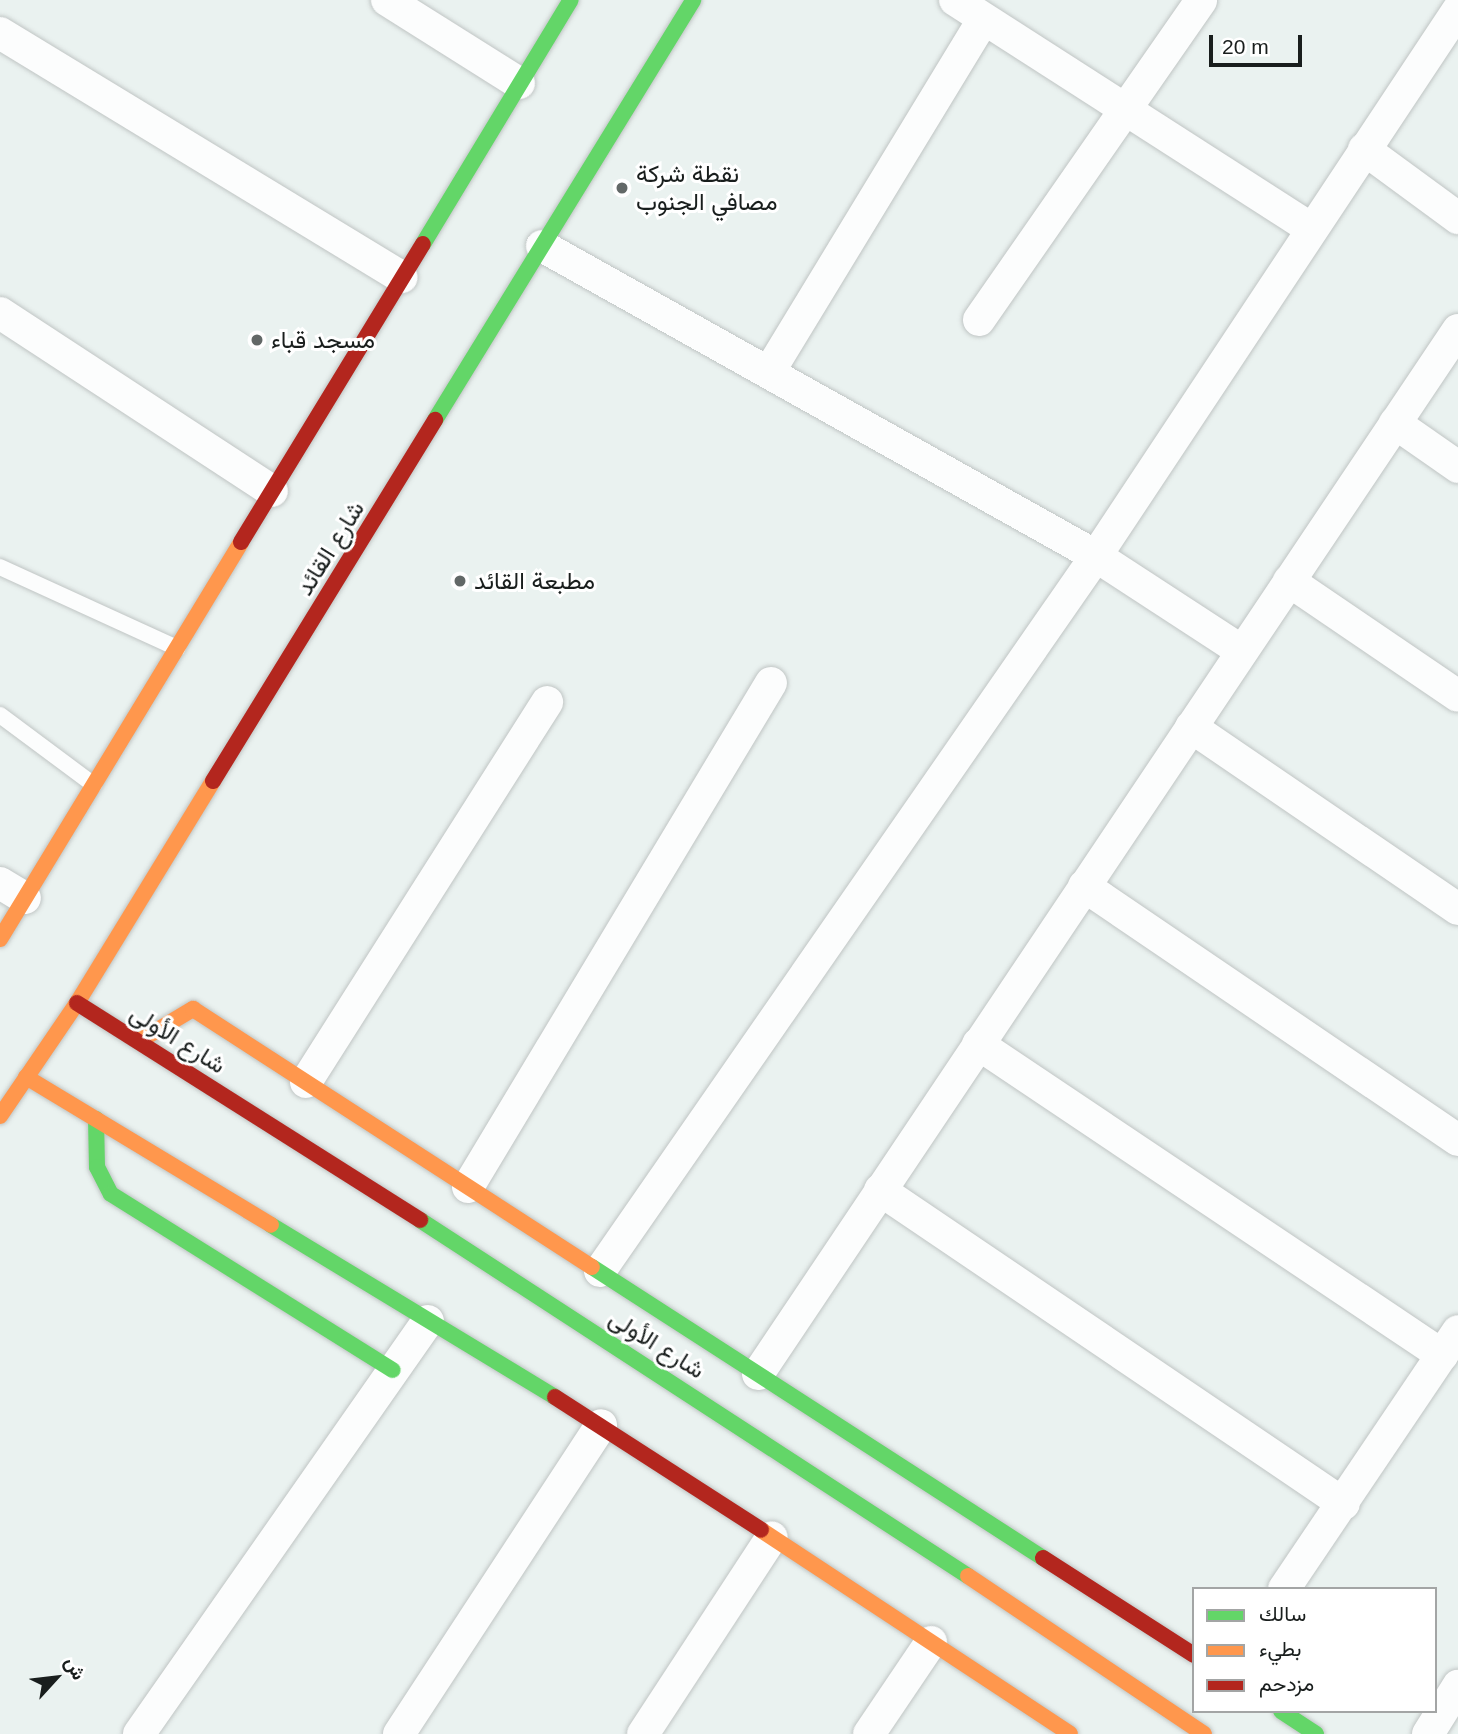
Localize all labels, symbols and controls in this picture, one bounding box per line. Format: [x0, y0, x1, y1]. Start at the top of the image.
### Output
scale bar [1213, 21, 1306, 65]
text: 20 m [1222, 35, 1269, 58]
place label: نقطة شركة مصافي الجنوب [636, 160, 778, 216]
marker: نقطة شركة مصافي الجنوب [614, 180, 630, 196]
place label: مسجد قباء [271, 326, 375, 354]
marker: مسجد قباء [249, 332, 265, 348]
street label: شارع القائد [290, 496, 370, 600]
place label: مطبعة القائد [474, 567, 595, 595]
marker: مطبعة القائد [452, 573, 468, 589]
street label: شارع الأولى [125, 998, 231, 1080]
street label: شارع الأولى [604, 1303, 710, 1385]
legend [1192, 1587, 1437, 1713]
text: سالك [1259, 1602, 1306, 1625]
text: بطيء [1259, 1637, 1302, 1660]
north arrow [21, 1643, 91, 1713]
text: ش [61, 1653, 90, 1683]
text: مزدحم [1259, 1672, 1314, 1695]

